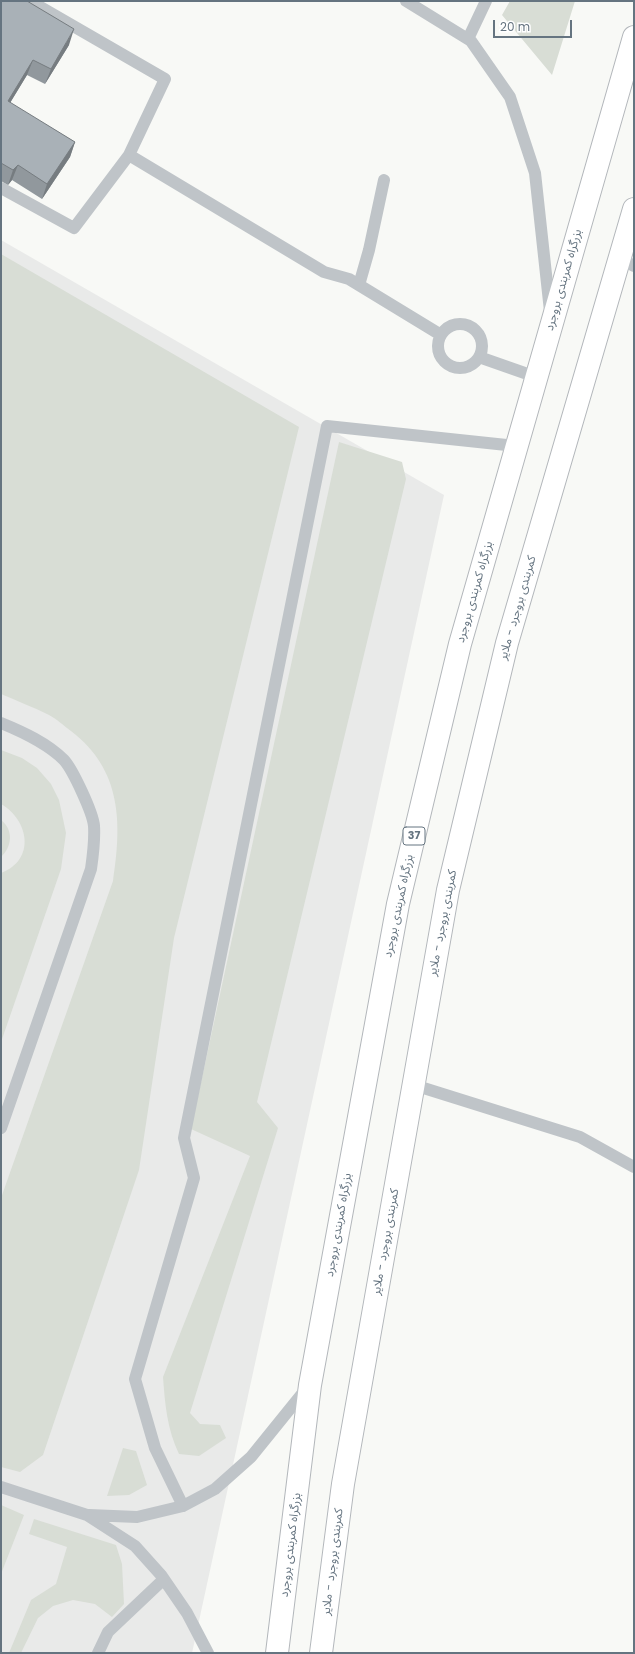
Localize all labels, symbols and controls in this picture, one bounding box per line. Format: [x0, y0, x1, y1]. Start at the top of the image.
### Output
scale bar [495, 12, 574, 38]
text: 20 m [500, 18, 530, 35]
street label: بزرگراه کمربندی بروجرد [543, 228, 585, 332]
street label: بزرگراه کمربندی بروجرد [454, 540, 496, 644]
street label: کمربندی بروجرد - ملایر [496, 554, 540, 662]
road number: 37 [403, 827, 425, 845]
street label: بزرگراه کمربندی بروجرد [381, 853, 417, 959]
street label: کمربندی بروجرد - ملایر [426, 869, 460, 977]
street label: بزرگراه کمربندی بروجرد [323, 1172, 355, 1278]
street label: کمربندی بروجرد - ملایر [370, 1188, 402, 1296]
street label: بزرگراه کمربندی بروجرد [277, 1492, 305, 1598]
street label: کمربندی بروجرد - ملایر [319, 1508, 347, 1616]

